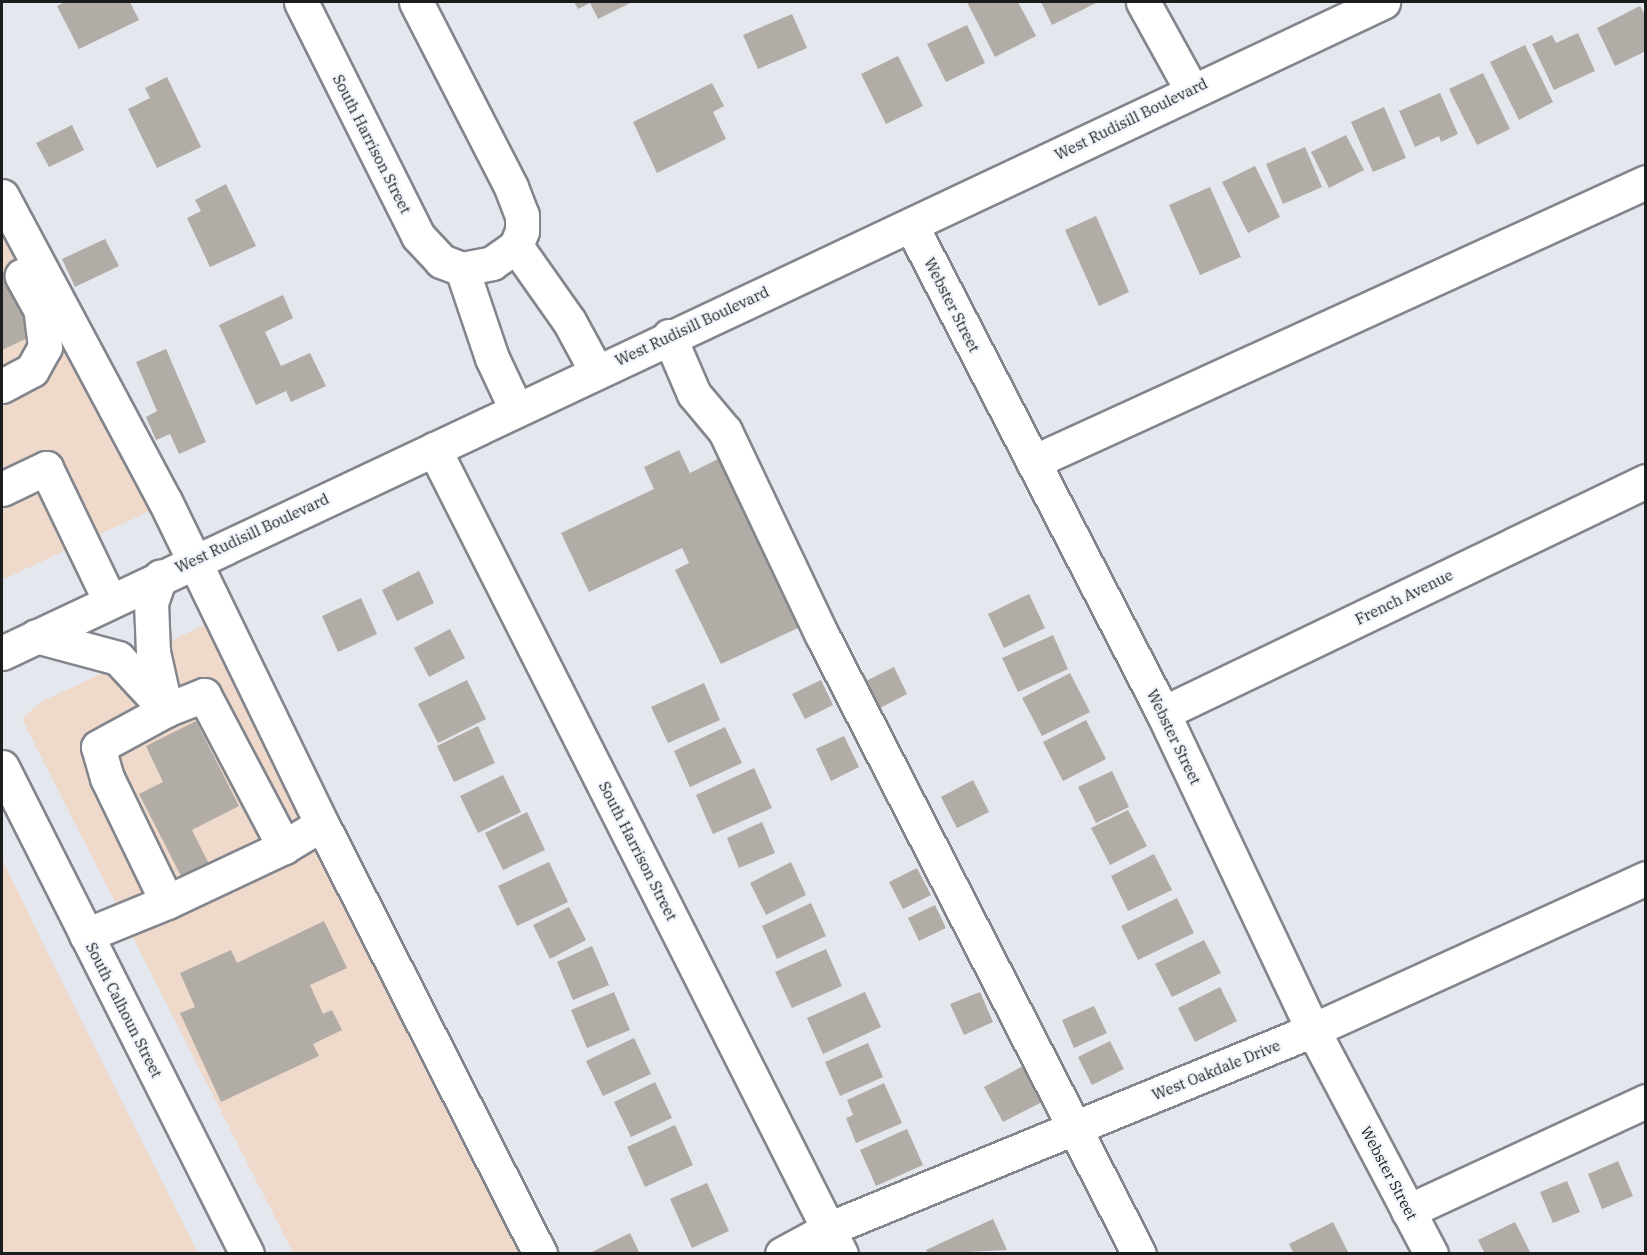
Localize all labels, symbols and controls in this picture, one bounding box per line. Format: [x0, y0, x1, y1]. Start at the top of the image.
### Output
street label: South Harrison Street [329, 71, 415, 217]
street label: West Rudisill Boulevard [1052, 74, 1210, 164]
street label: Webster Street [920, 255, 984, 355]
street label: West Rudisill Boulevard [612, 282, 772, 370]
street label: West Rudisill Boulevard [172, 489, 332, 577]
street label: French Avenue [1352, 566, 1456, 628]
street label: Webster Street [1143, 686, 1205, 788]
street label: South Harrison Street [595, 778, 681, 924]
street label: South Calhoun Street [82, 939, 166, 1081]
street label: West Oakdale Drive [1149, 1036, 1283, 1104]
street label: Webster Street [1357, 1123, 1421, 1223]

